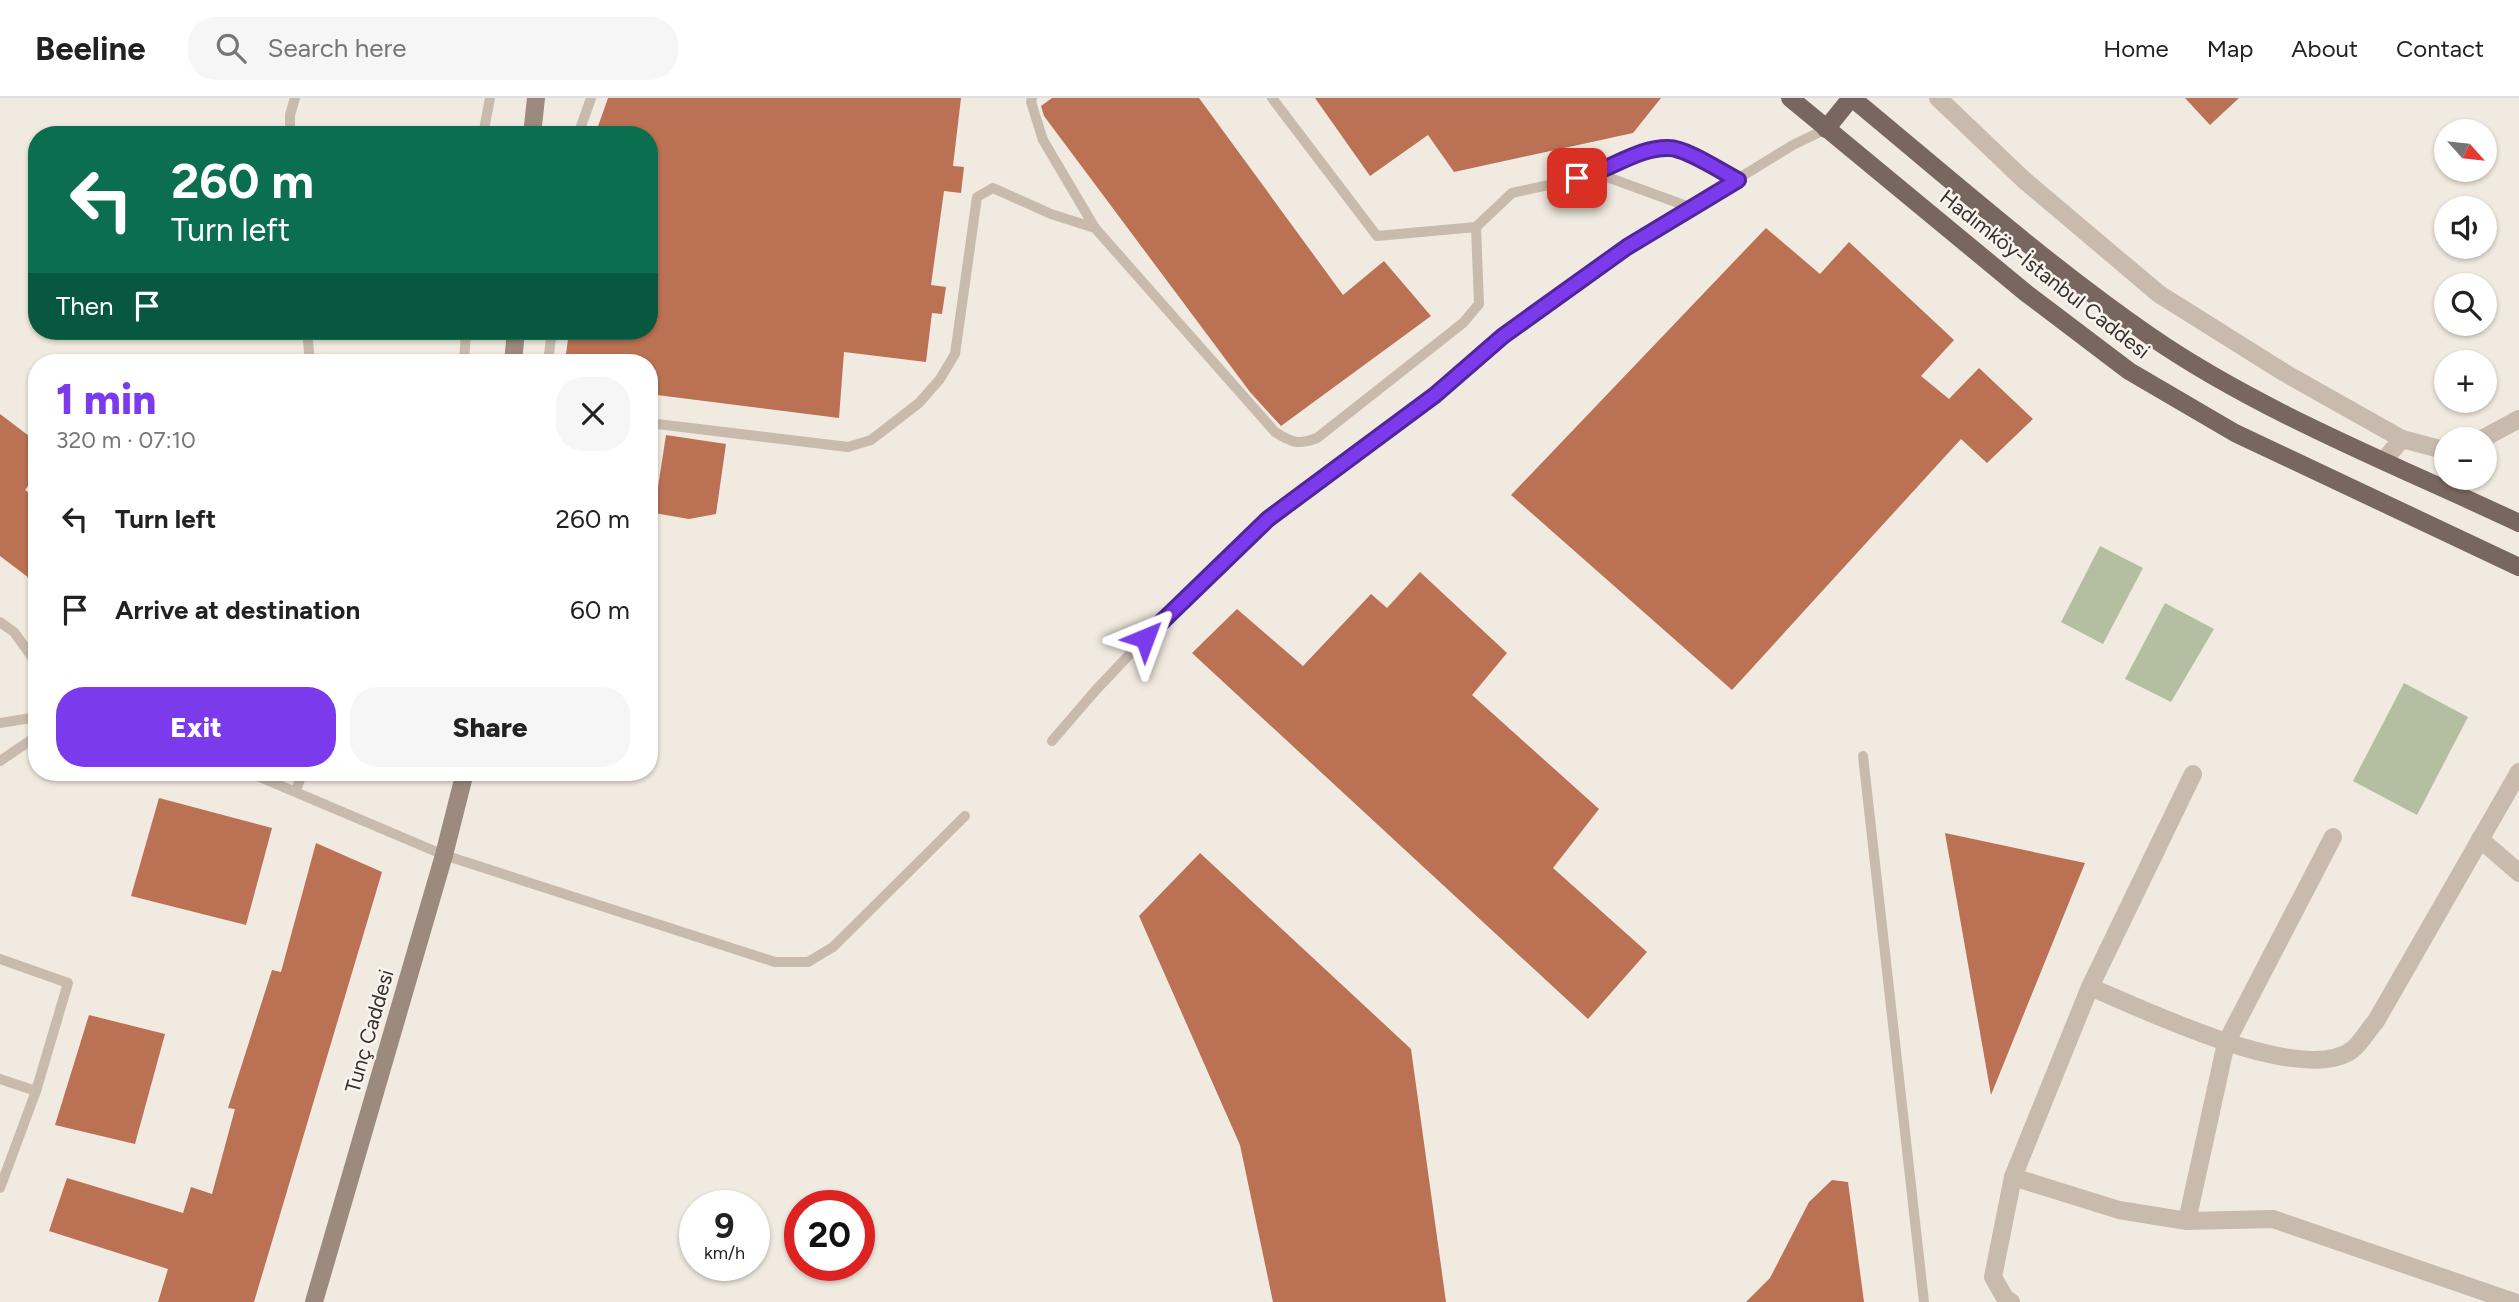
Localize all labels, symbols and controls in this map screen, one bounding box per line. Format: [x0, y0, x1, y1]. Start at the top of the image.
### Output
search box [188, 17, 678, 80]
text: Beeline [35, 29, 146, 68]
icon: search [212, 29, 250, 67]
text: Search here [268, 32, 406, 64]
text: Home [2103, 34, 2169, 63]
text: Map [2207, 34, 2253, 63]
text: About [2291, 34, 2358, 63]
text: Contact [2396, 34, 2484, 63]
north arrow [2434, 119, 2497, 182]
map controls [2434, 119, 2497, 490]
pin [1547, 148, 1607, 208]
text: 260 m [171, 151, 314, 210]
icon: left [56, 154, 147, 245]
icon: arrive [1558, 159, 1596, 197]
street label: Hadımköy-İstanbul Caddesi [1935, 184, 2155, 364]
button: sound [2434, 196, 2497, 259]
text: Turn left [171, 211, 290, 249]
button: search [2434, 273, 2497, 336]
icon: arrive [128, 287, 166, 325]
text: Then [56, 290, 114, 322]
button: + [2434, 350, 2497, 413]
text: 1 min [56, 374, 156, 425]
button: close [556, 377, 630, 451]
text: 320 m · 07:10 [56, 426, 196, 454]
button: − [2434, 427, 2497, 490]
icon: left [56, 500, 94, 538]
text: Turn left [115, 503, 216, 535]
text: 260 m [556, 503, 630, 535]
icon: arrive [56, 591, 94, 629]
text: Arrive at destination [115, 594, 360, 626]
text: 60 m [570, 594, 630, 626]
position arrow [1108, 601, 1182, 675]
button: Exit [56, 687, 336, 767]
button: Share [350, 687, 630, 767]
street label: Tunç Caddesi [339, 966, 399, 1096]
speed limit sign: 20 [784, 1190, 875, 1281]
text: 9 [714, 1205, 735, 1247]
text: km/h [704, 1242, 745, 1264]

